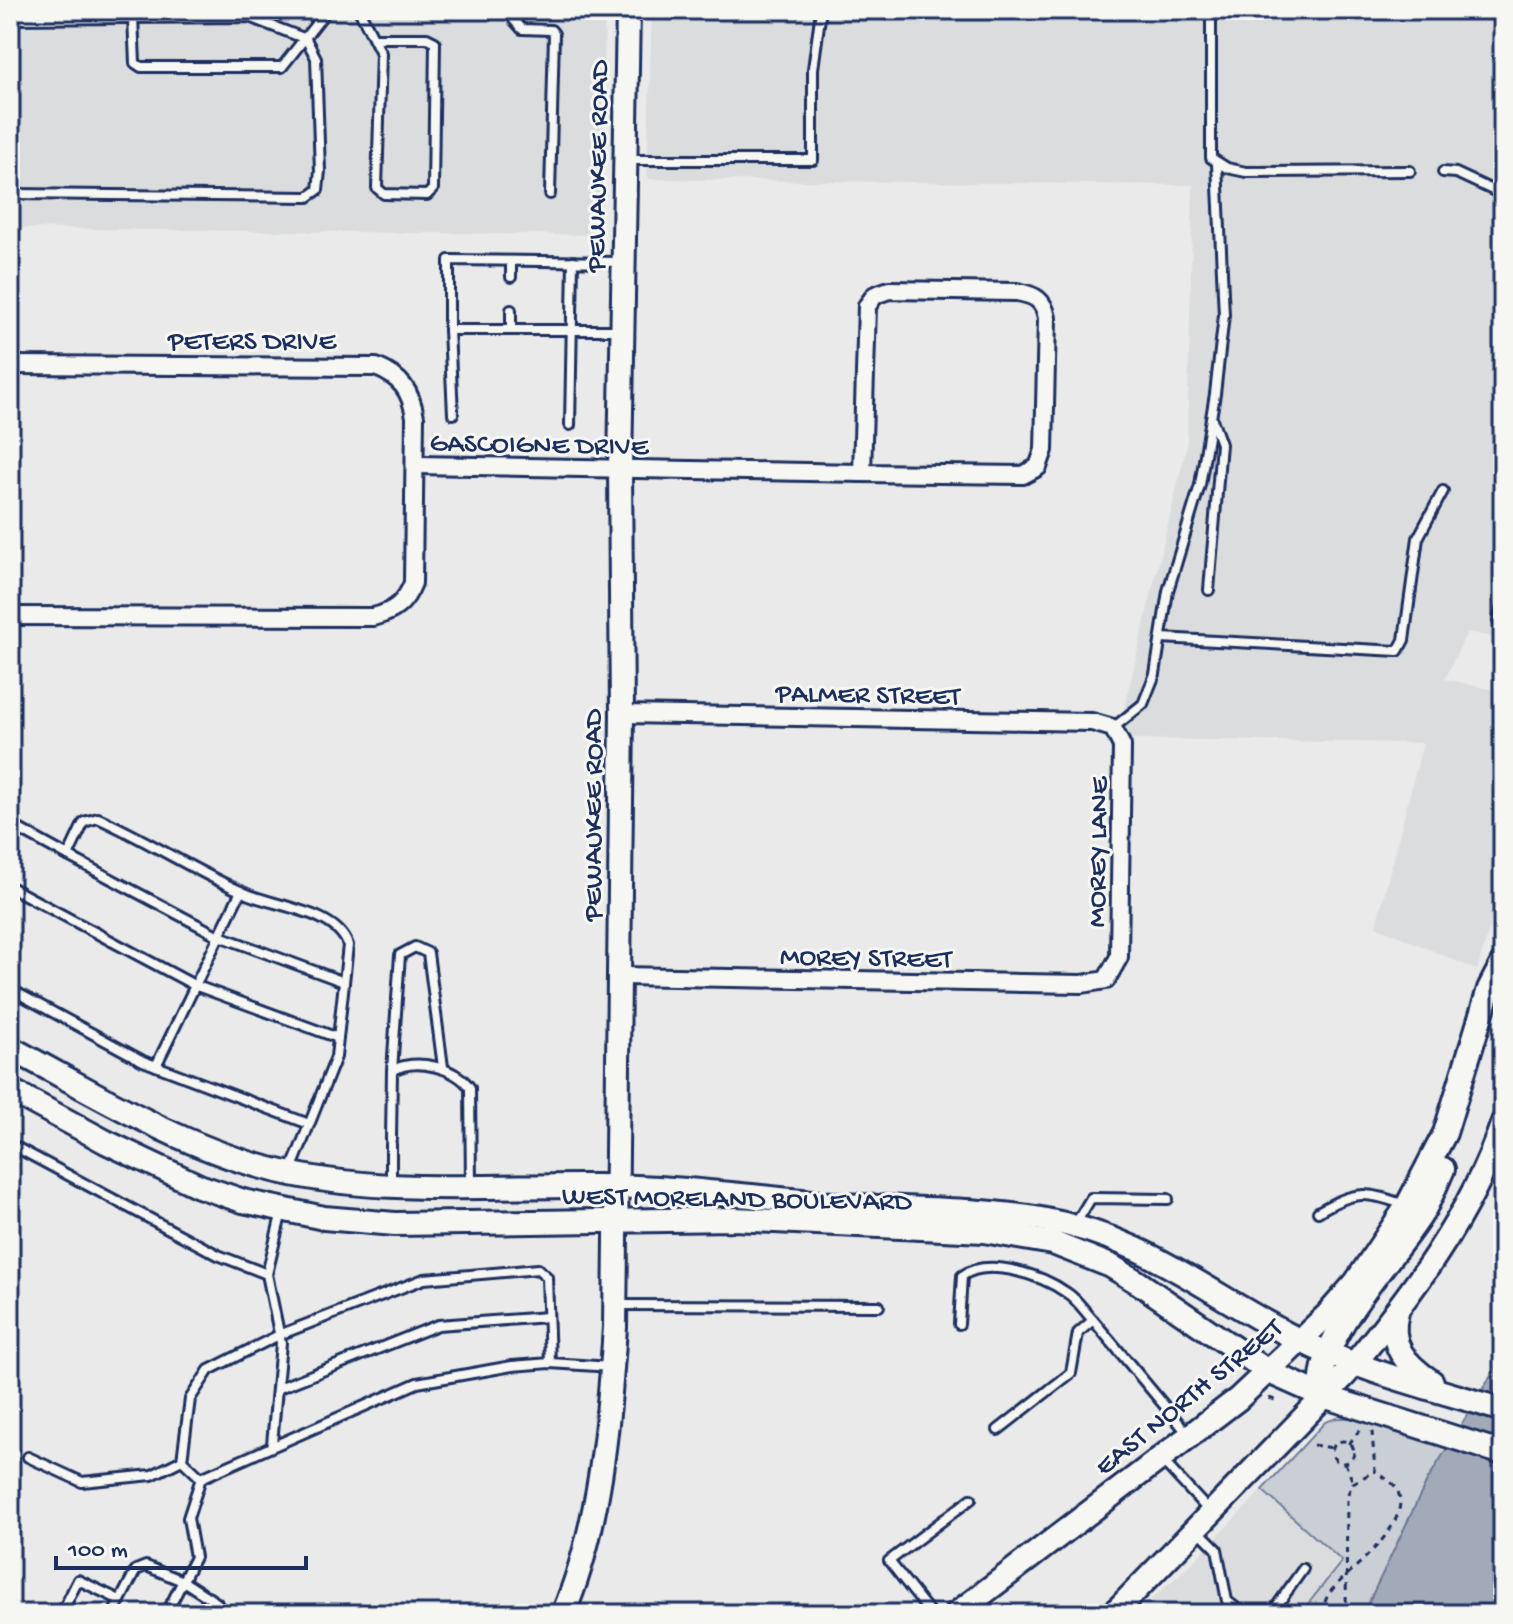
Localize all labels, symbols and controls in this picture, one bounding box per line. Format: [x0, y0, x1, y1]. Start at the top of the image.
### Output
street label: PEWAUKEE ROAD [581, 59, 618, 274]
street label: PETERS DRIVE [167, 327, 338, 360]
street label: GASCOIGNE DRIVE [429, 428, 650, 465]
street label: PALMER STREET [774, 678, 962, 715]
street label: PEWAUKEE ROAD [579, 708, 612, 922]
street label: MOREY LANE [1082, 775, 1117, 928]
street label: MOREY STREET [780, 941, 953, 978]
street label: WEST MORELAND BOULEVARD [562, 1181, 913, 1220]
street label: EAST NORTH STREET [1089, 1312, 1291, 1484]
scale bar [56, 1520, 306, 1570]
text: 100 m [67, 1537, 128, 1566]

